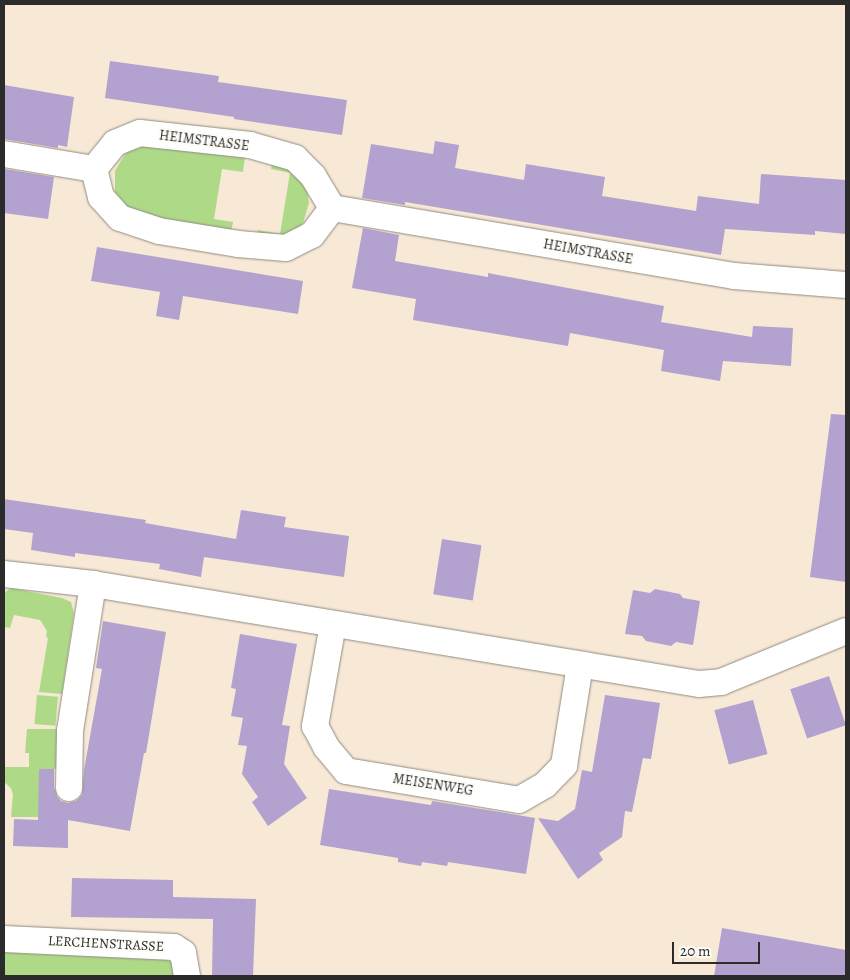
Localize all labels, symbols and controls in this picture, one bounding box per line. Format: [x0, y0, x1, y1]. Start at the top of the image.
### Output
street label: HEIMSTRASSE [158, 127, 250, 155]
street label: HEIMSTRASSE [542, 236, 634, 268]
street label: MEISENWEG [392, 770, 474, 800]
scale bar [675, 932, 762, 964]
street label: LERCHENSTRASSE [48, 933, 164, 955]
text: 20 m [680, 941, 711, 961]

